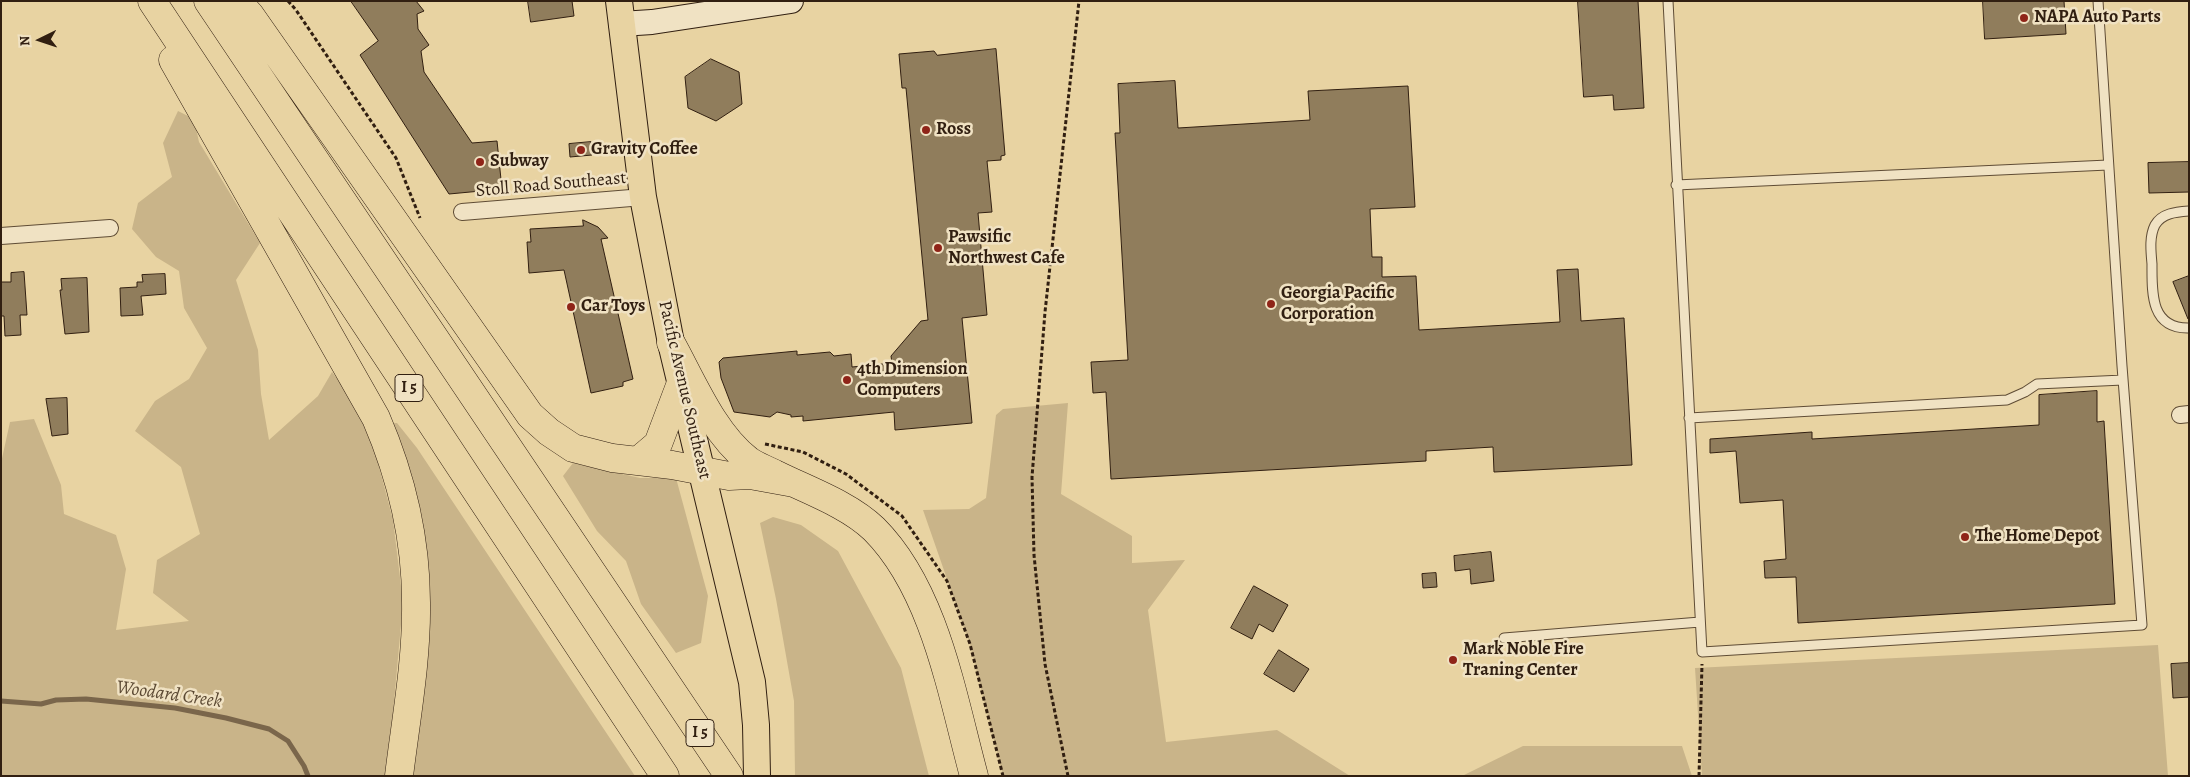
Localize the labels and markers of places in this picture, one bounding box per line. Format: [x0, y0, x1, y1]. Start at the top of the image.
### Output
place label: NAPA Auto Parts [2034, 7, 2161, 29]
marker: NAPA Auto Parts [2018, 12, 2030, 24]
place label: Ross [936, 119, 971, 141]
marker: Ross [920, 124, 932, 136]
place label: Gravity Coffee [591, 139, 698, 161]
marker: Gravity Coffee [575, 144, 587, 156]
place label: Subway [490, 151, 548, 173]
marker: Subway [474, 156, 486, 168]
place label: Pawsific Northwest Cafe [948, 227, 1065, 270]
marker: Pawsific Northwest Cafe [932, 242, 944, 254]
place label: Georgia Pacific Corporation [1281, 283, 1394, 326]
place label: Car Toys [581, 296, 645, 318]
marker: Georgia Pacific Corporation [1265, 298, 1277, 310]
marker: Car Toys [565, 301, 577, 313]
place label: 4th Dimension Computers [857, 359, 968, 402]
marker: 4th Dimension Computers [841, 374, 853, 386]
place label: The Home Depot [1975, 526, 2099, 548]
marker: The Home Depot [1959, 531, 1971, 543]
place label: Mark Noble Fire Traning Center [1463, 639, 1584, 682]
marker: Mark Noble Fire Traning Center [1447, 654, 1459, 666]

